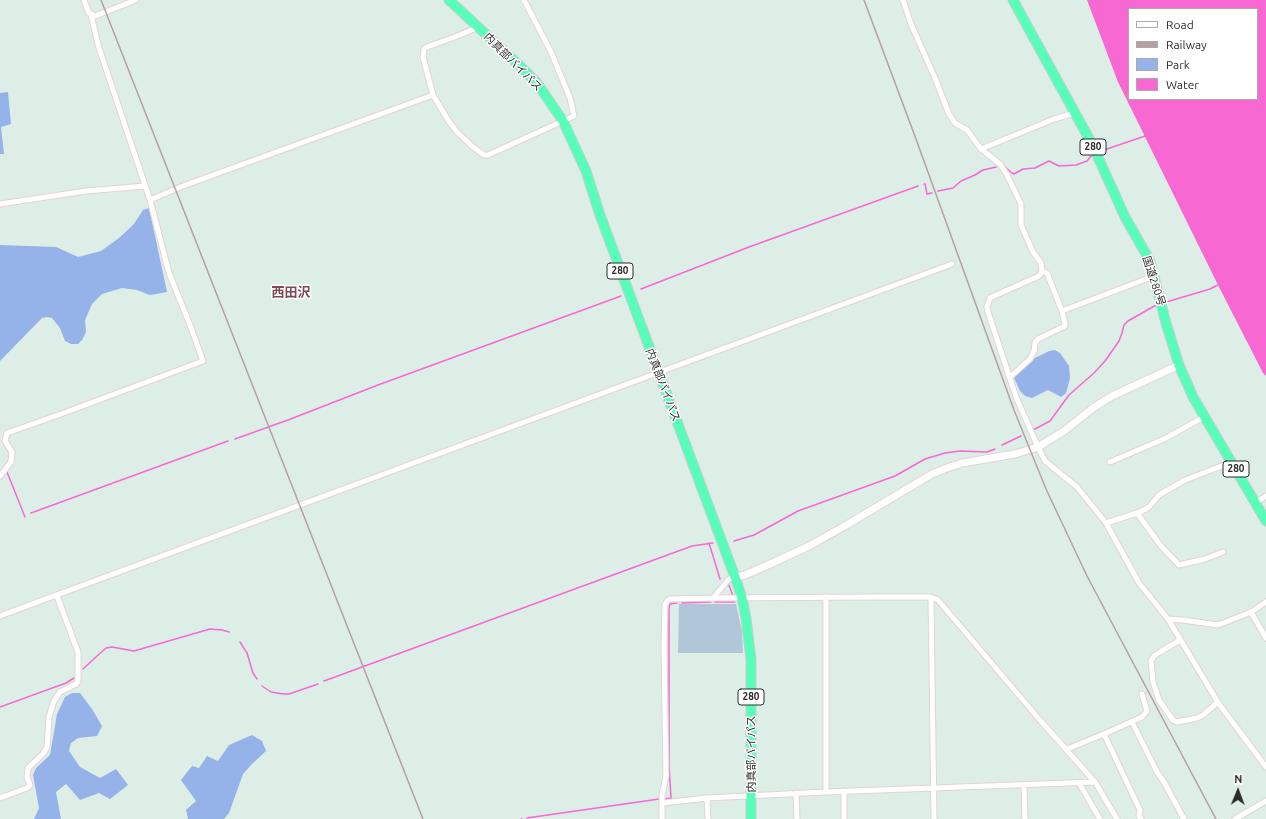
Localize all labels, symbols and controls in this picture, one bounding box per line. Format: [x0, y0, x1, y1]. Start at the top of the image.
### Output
legend [1128, 8, 1258, 100]
text: Road [1166, 18, 1194, 31]
street label: 内真部バイパス [481, 30, 545, 94]
text: Railway [1166, 38, 1207, 51]
text: Park [1166, 58, 1190, 71]
text: Water [1166, 78, 1199, 91]
road number: 280 [1080, 139, 1106, 155]
street label: 国道280号 [1140, 254, 1168, 308]
road number: 280 [607, 263, 633, 279]
district label: 西田沢 [272, 285, 310, 301]
street label: 内真部バイパス [643, 347, 683, 423]
road number: 280 [1223, 461, 1249, 477]
road number: 280 [738, 689, 764, 705]
street label: 内真部バイパス [744, 716, 758, 792]
north arrow [1218, 771, 1258, 811]
text: N [1234, 773, 1242, 785]

